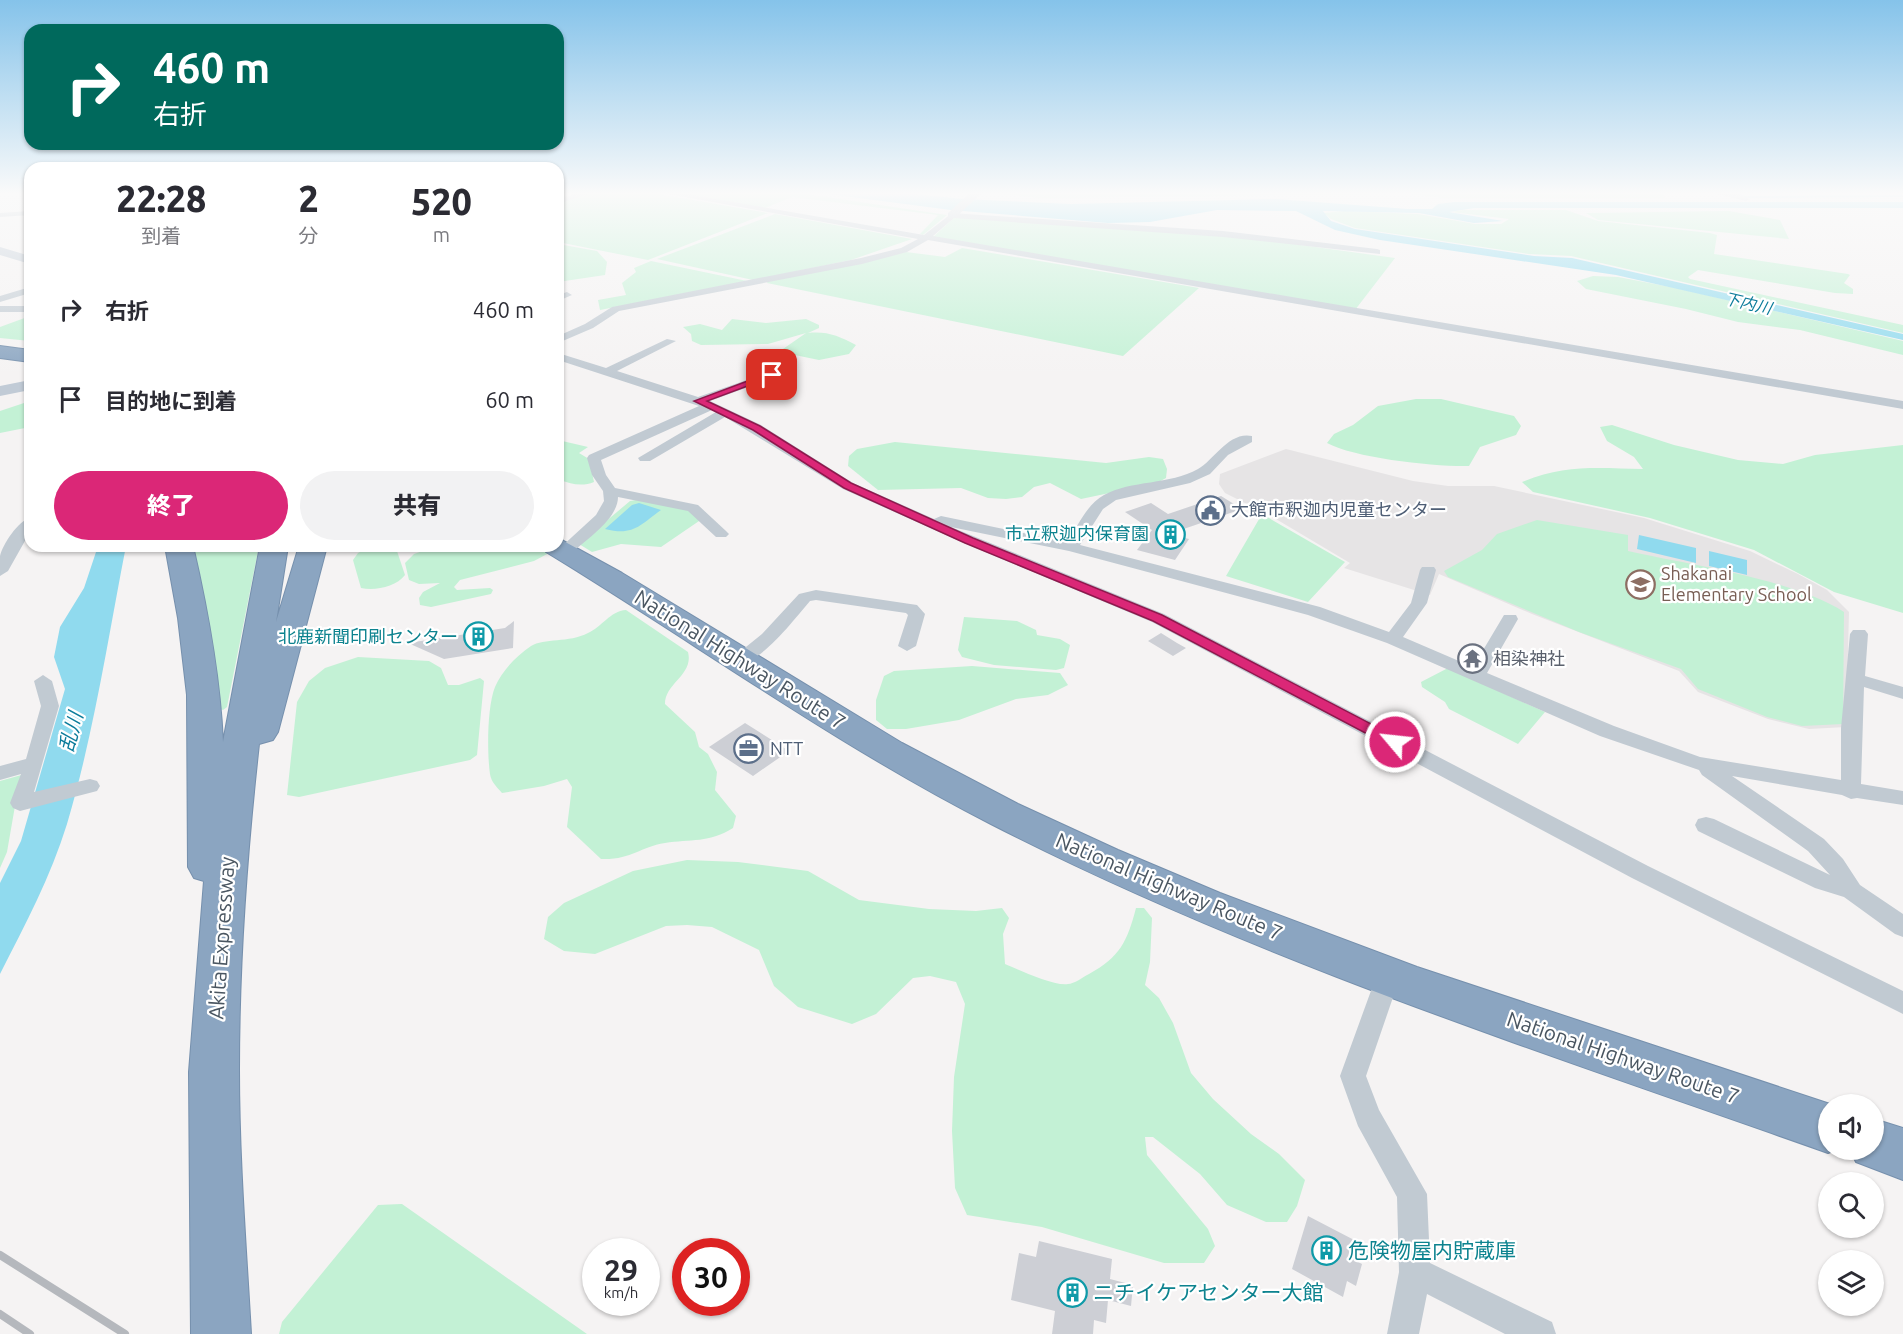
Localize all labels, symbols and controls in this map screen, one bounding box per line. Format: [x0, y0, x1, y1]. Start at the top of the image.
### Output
text: 460 m [153, 44, 270, 91]
icon: right [54, 48, 132, 126]
text: 右折 [153, 99, 207, 129]
text: 22:28 [116, 178, 206, 219]
text: 2 [298, 178, 319, 219]
text: 520 [411, 181, 472, 222]
text: m [433, 223, 450, 246]
text: 到着 [141, 224, 181, 247]
text: 分 [299, 224, 319, 247]
water label: 下内川 [1723, 289, 1775, 318]
icon: right [54, 293, 87, 326]
text: 460 m [473, 297, 534, 322]
text: 右折 [105, 298, 149, 323]
pin [746, 349, 797, 400]
icon: arrive [755, 358, 788, 391]
icon: arrive [54, 383, 87, 416]
text: 60 m [485, 387, 534, 412]
text: 目的地に到着 [105, 388, 237, 413]
button: 終了 [54, 471, 288, 540]
button: 共有 [300, 471, 534, 540]
public building icon: 大館市釈迦内児童センター [1194, 494, 1226, 526]
place label: 大館市釈迦内児童センター [1231, 499, 1447, 519]
building icon: 市立釈迦内保育園 [1154, 518, 1186, 550]
place label: 市立釈迦内保育園 [1005, 523, 1149, 543]
place label: Shakanai Elementary School [1661, 563, 1812, 604]
school or university icon: Shakanai Elementary School [1624, 568, 1656, 600]
street label: National Highway Route 7 [631, 584, 850, 734]
building icon: 北鹿新聞印刷センター [463, 621, 495, 653]
place label: 北鹿新聞印刷センター [278, 626, 458, 646]
temple icon: 相染神社 [1456, 643, 1488, 675]
place label: 相染神社 [1493, 648, 1565, 668]
water label: 乱川 [54, 708, 87, 754]
position arrow [1363, 710, 1427, 774]
office icon: NTT [733, 733, 765, 765]
place label: NTT [770, 738, 803, 758]
street label: National Highway Route 7 [1052, 827, 1286, 945]
street label: Akita Expressway [203, 856, 239, 1020]
street label: National Highway Route 7 [1504, 1006, 1743, 1108]
map controls [1818, 1094, 1884, 1316]
button: sound [1818, 1094, 1884, 1160]
button: search [1818, 1172, 1884, 1238]
building icon: 危険物屋内貯蔵庫 [1311, 1235, 1343, 1267]
speed limit sign: 30 [672, 1238, 750, 1316]
place label: 危険物屋内貯蔵庫 [1348, 1238, 1516, 1262]
button: layers [1818, 1250, 1884, 1316]
text: 29 [604, 1253, 638, 1287]
building icon: ニチイケアセンター大館 [1056, 1277, 1088, 1309]
place label: ニチイケアセンター大館 [1093, 1280, 1324, 1304]
text: km/h [604, 1284, 638, 1301]

